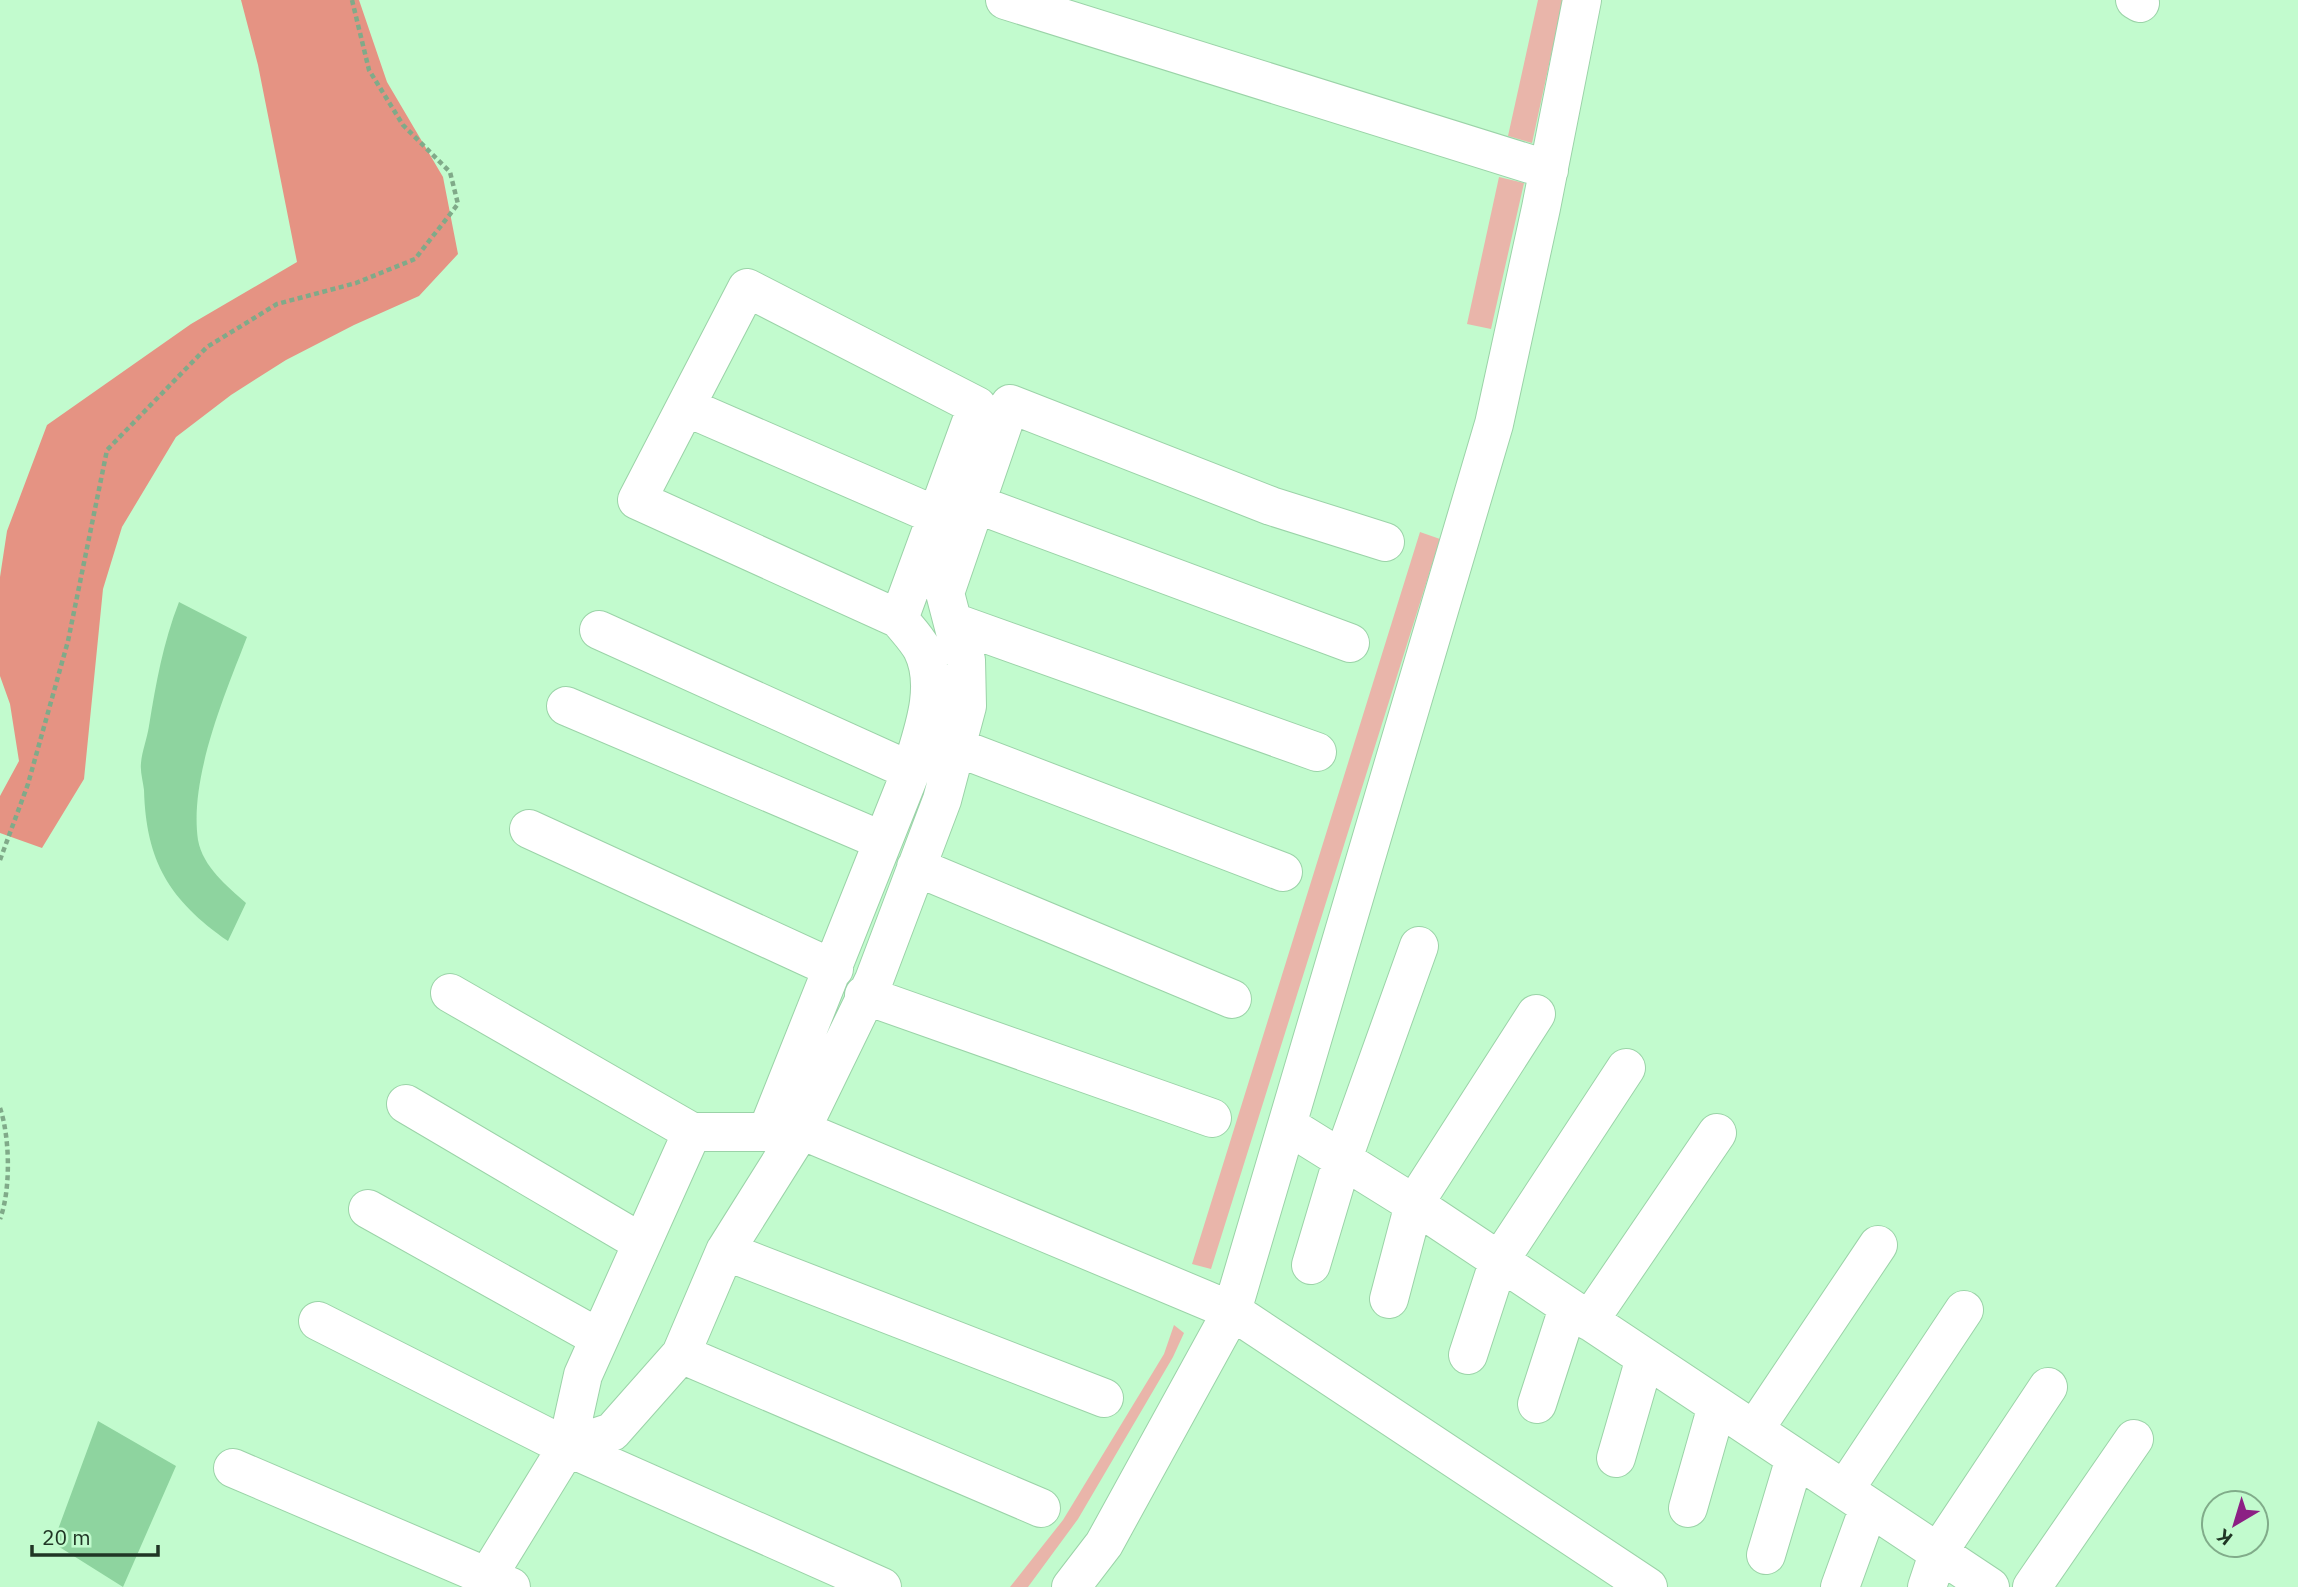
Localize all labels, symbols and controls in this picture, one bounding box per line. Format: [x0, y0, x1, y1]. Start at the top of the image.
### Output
north arrow [2200, 1489, 2270, 1559]
scale bar [32, 1514, 158, 1558]
text: 20 m [42, 1523, 91, 1551]
text: K [2212, 1524, 2237, 1551]

